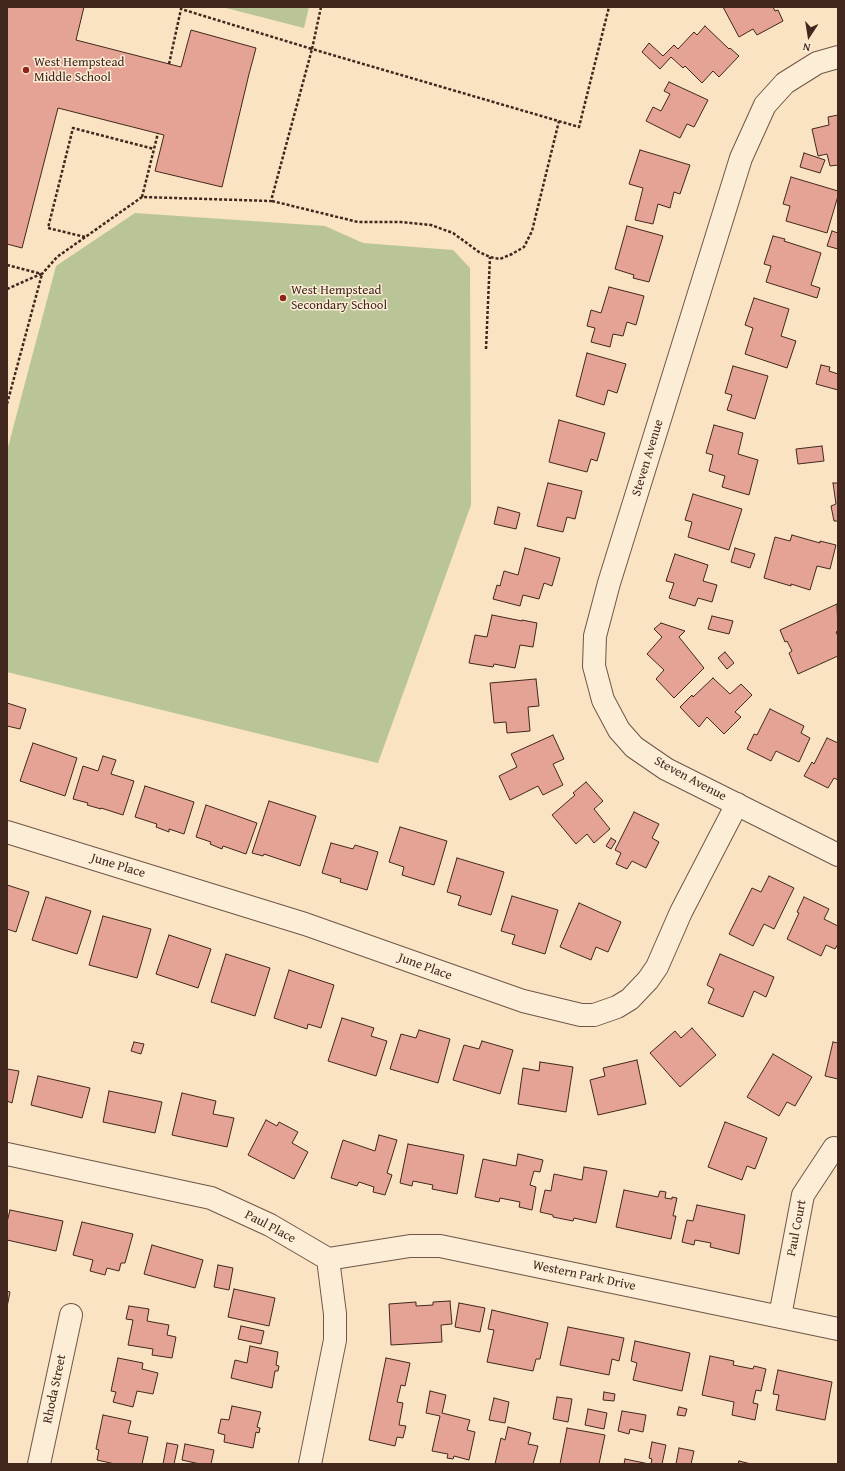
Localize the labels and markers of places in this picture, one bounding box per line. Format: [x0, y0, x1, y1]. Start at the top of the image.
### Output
place label: West Hempstead Middle School [34, 55, 125, 86]
marker: West Hempstead Middle School [21, 65, 31, 75]
place label: West Hempstead Secondary School [291, 283, 387, 314]
marker: West Hempstead Secondary School [278, 293, 288, 303]

